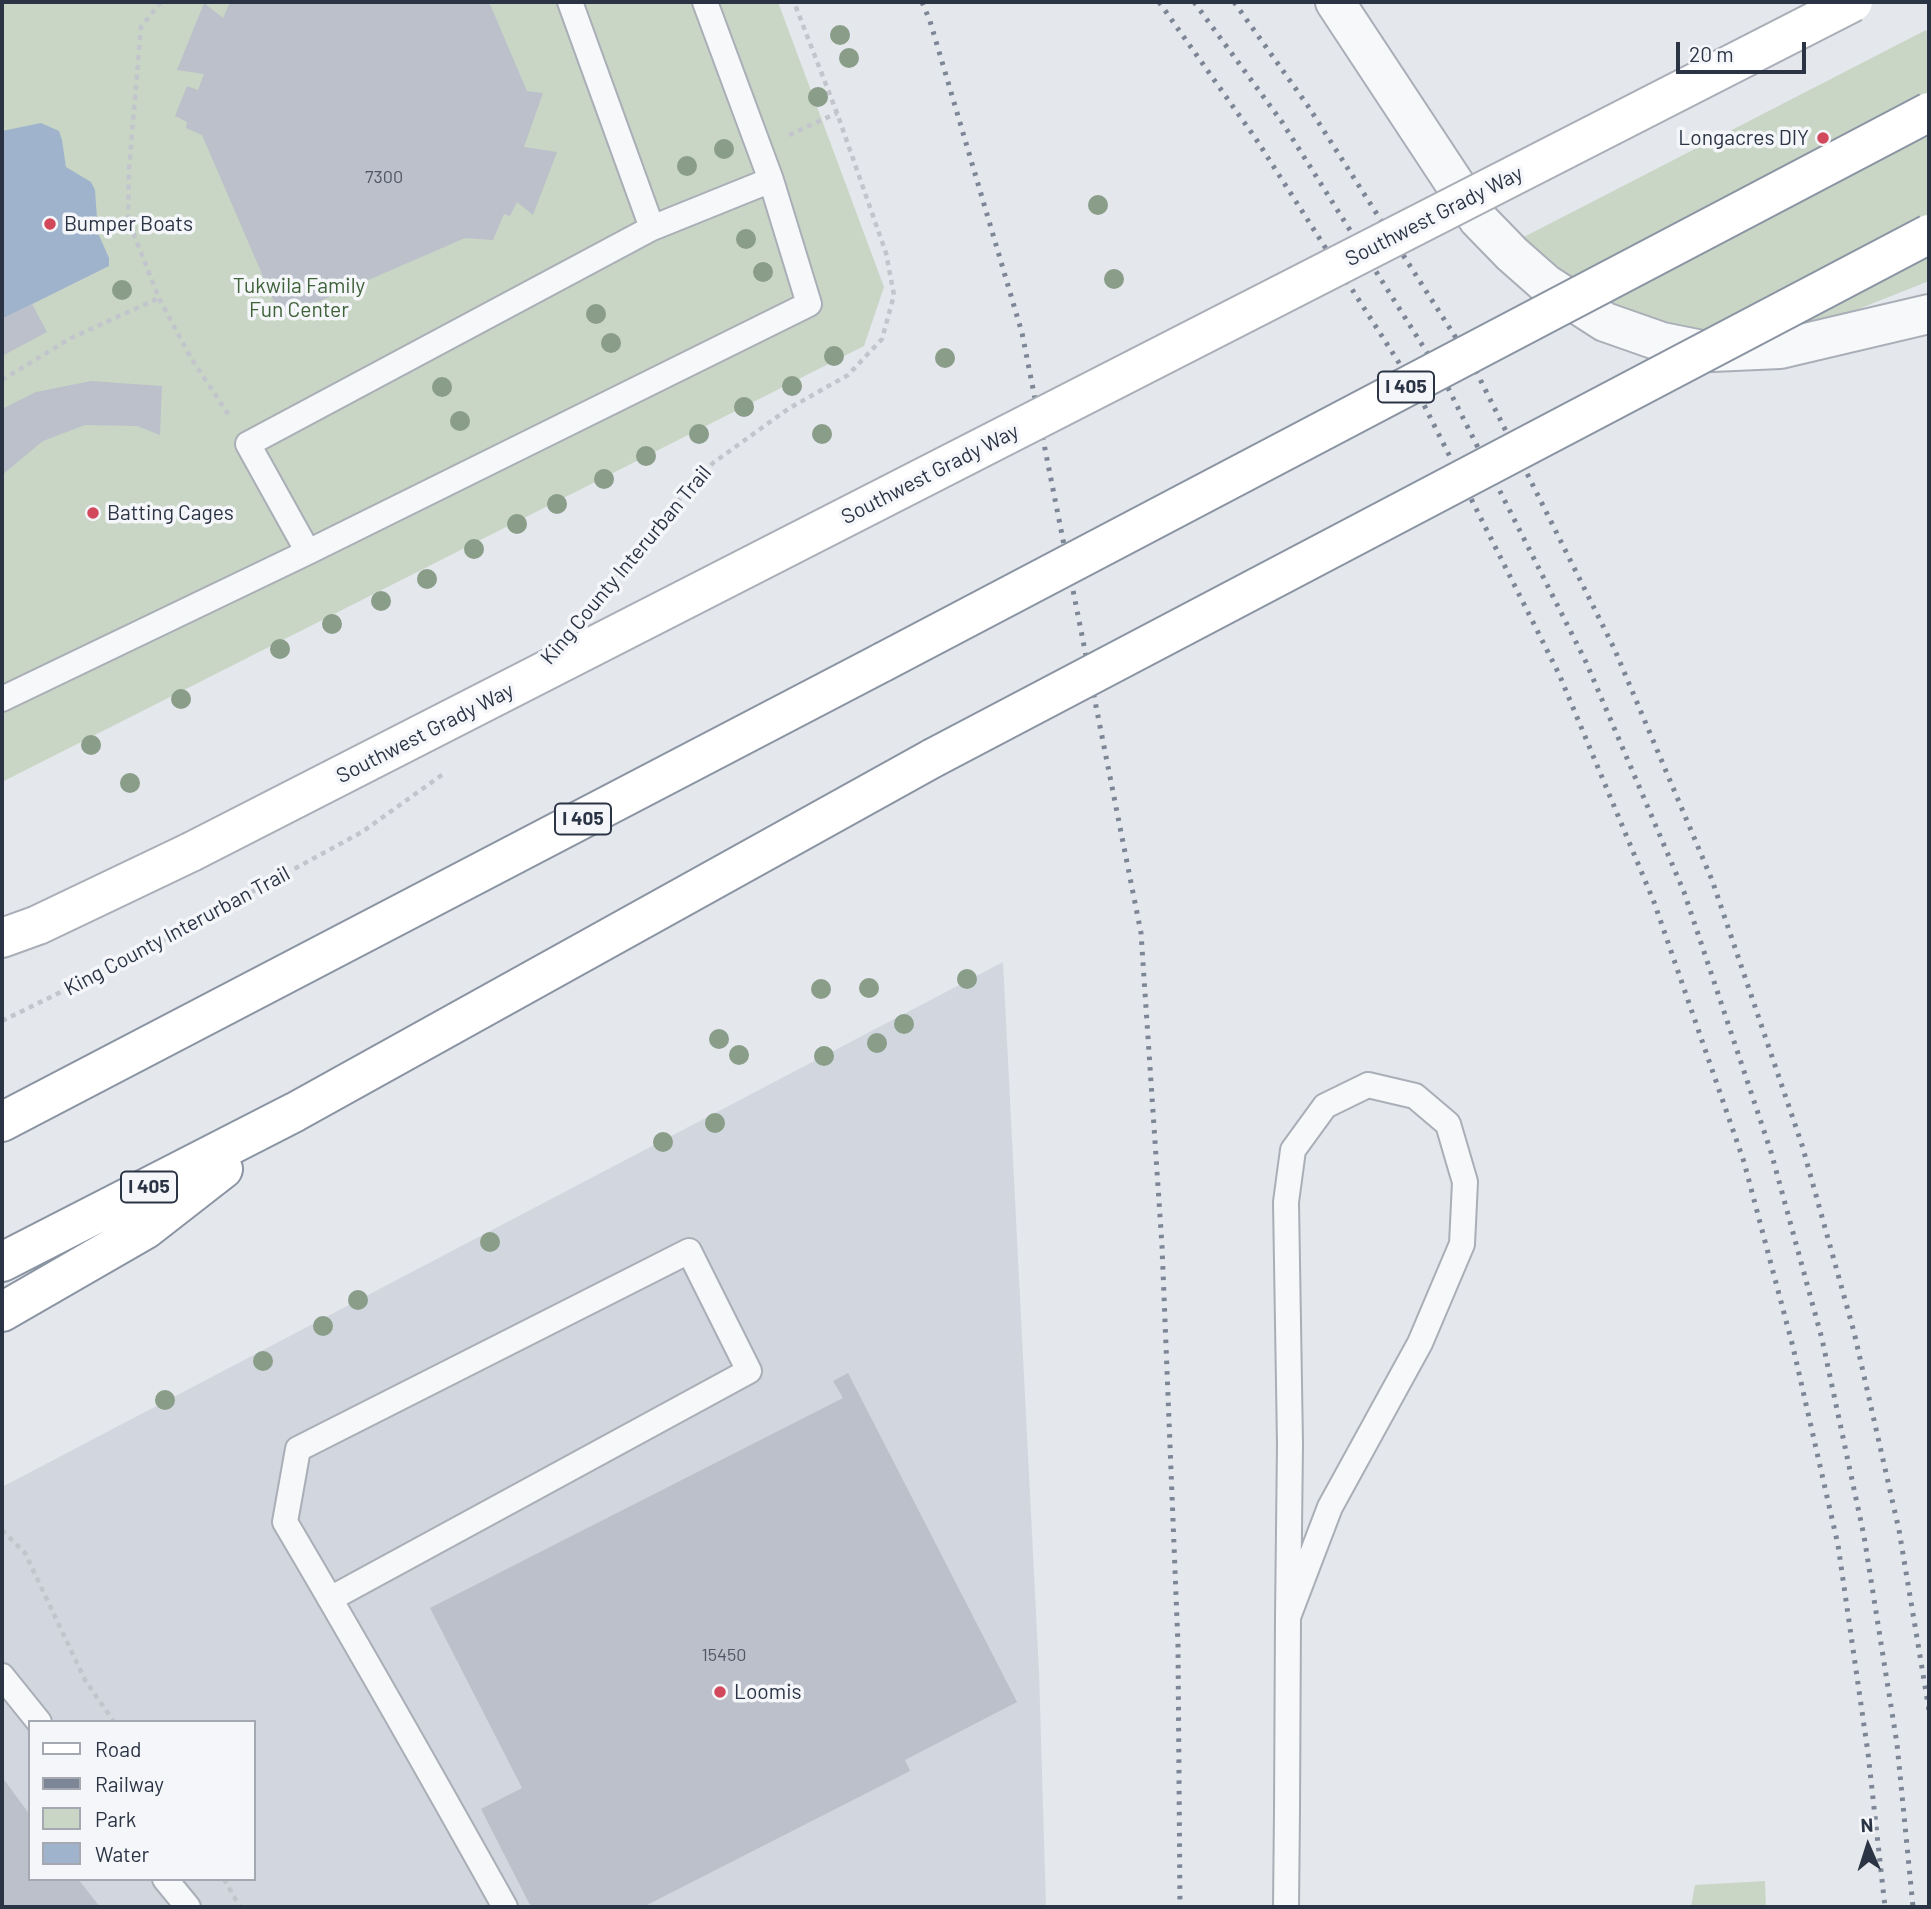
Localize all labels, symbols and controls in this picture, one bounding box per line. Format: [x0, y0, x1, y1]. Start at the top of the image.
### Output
scale bar [1679, 28, 1808, 72]
text: 20 m [1689, 41, 1734, 66]
place label: Longacres DIY [1678, 125, 1809, 151]
marker: Longacres DIY [1815, 130, 1831, 146]
street label: Southwest Grady Way [1341, 160, 1527, 272]
house number: 7300 [365, 166, 403, 188]
place label: Bumper Boats [64, 211, 193, 237]
marker: Bumper Boats [42, 216, 58, 232]
park label: Tukwila Family Fun Center [233, 273, 365, 323]
road number: I 405 [1378, 372, 1434, 402]
street label: Southwest Grady Way [837, 418, 1023, 530]
street label: King County Interurban Trail [535, 460, 717, 670]
place label: Batting Cages [107, 500, 234, 526]
marker: Batting Cages [85, 505, 101, 521]
street label: Southwest Grady Way [332, 677, 518, 789]
road number: I 405 [555, 804, 611, 834]
street label: King County Interurban Trail [60, 861, 294, 1001]
road number: I 405 [121, 1172, 177, 1203]
house number: 15450 [702, 1644, 746, 1666]
place label: Loomis [734, 1679, 802, 1705]
marker: Loomis [712, 1684, 728, 1700]
legend [28, 1720, 256, 1881]
text: Road [95, 1736, 141, 1761]
text: Railway [95, 1771, 164, 1796]
text: Park [95, 1806, 136, 1831]
north arrow [1833, 1811, 1903, 1881]
text: N [1860, 1813, 1874, 1836]
text: Water [95, 1841, 149, 1866]

